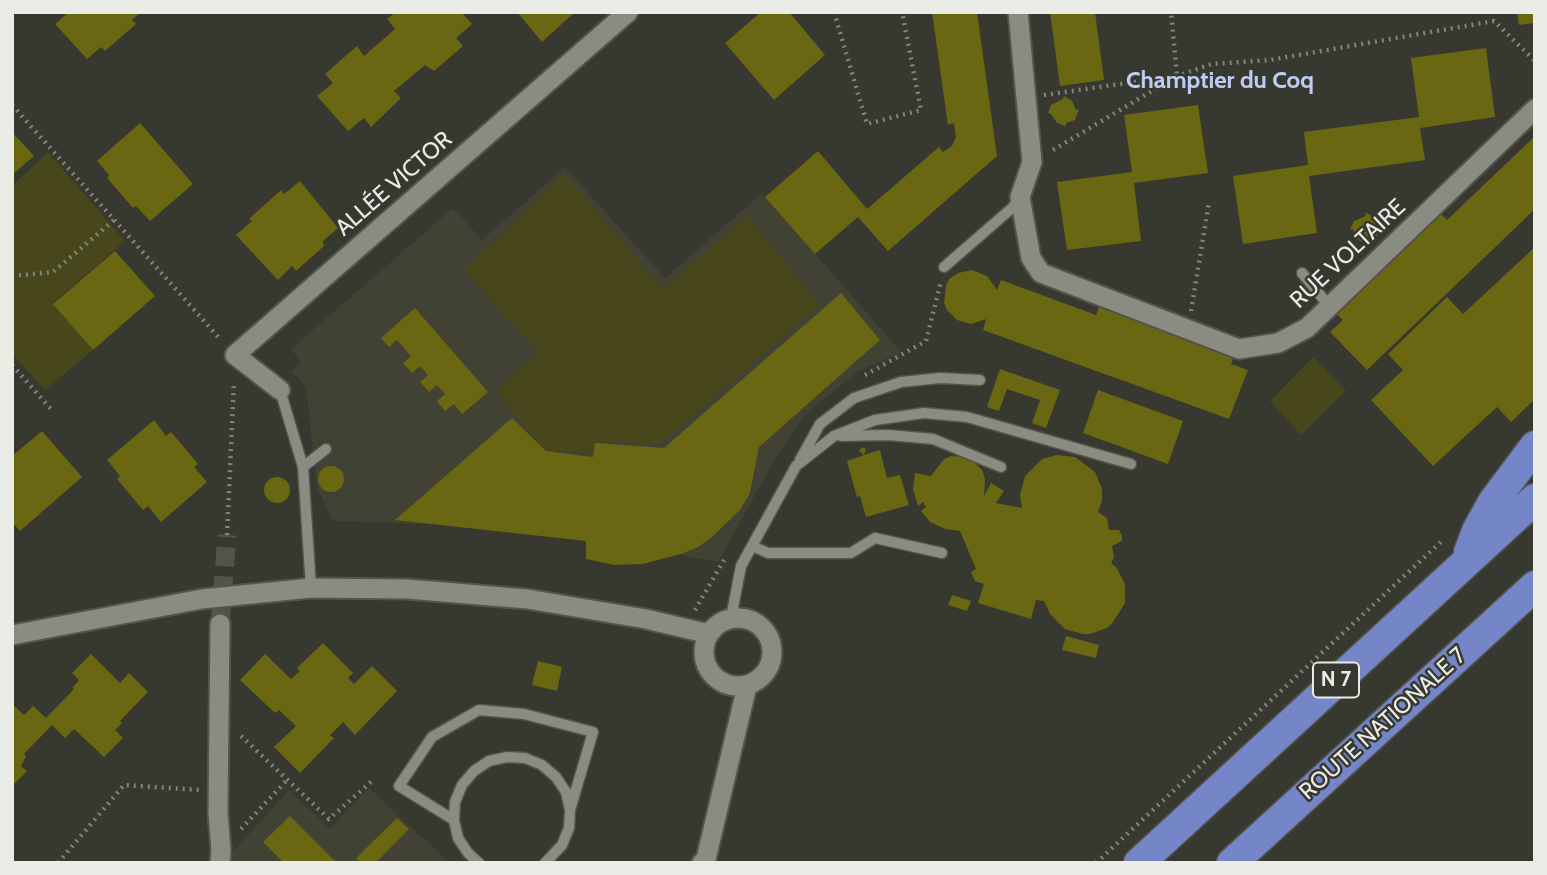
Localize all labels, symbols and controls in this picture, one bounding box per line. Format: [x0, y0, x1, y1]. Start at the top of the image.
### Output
district label: Champtier du Coq [1126, 67, 1314, 95]
street label: ALLÉE VICTOR [330, 126, 458, 242]
street label: RUE VOLTAIRE [1285, 194, 1411, 314]
street label: ROUTE NATIONALE 7 [1294, 642, 1472, 806]
road number: N 7 [1313, 662, 1359, 698]

